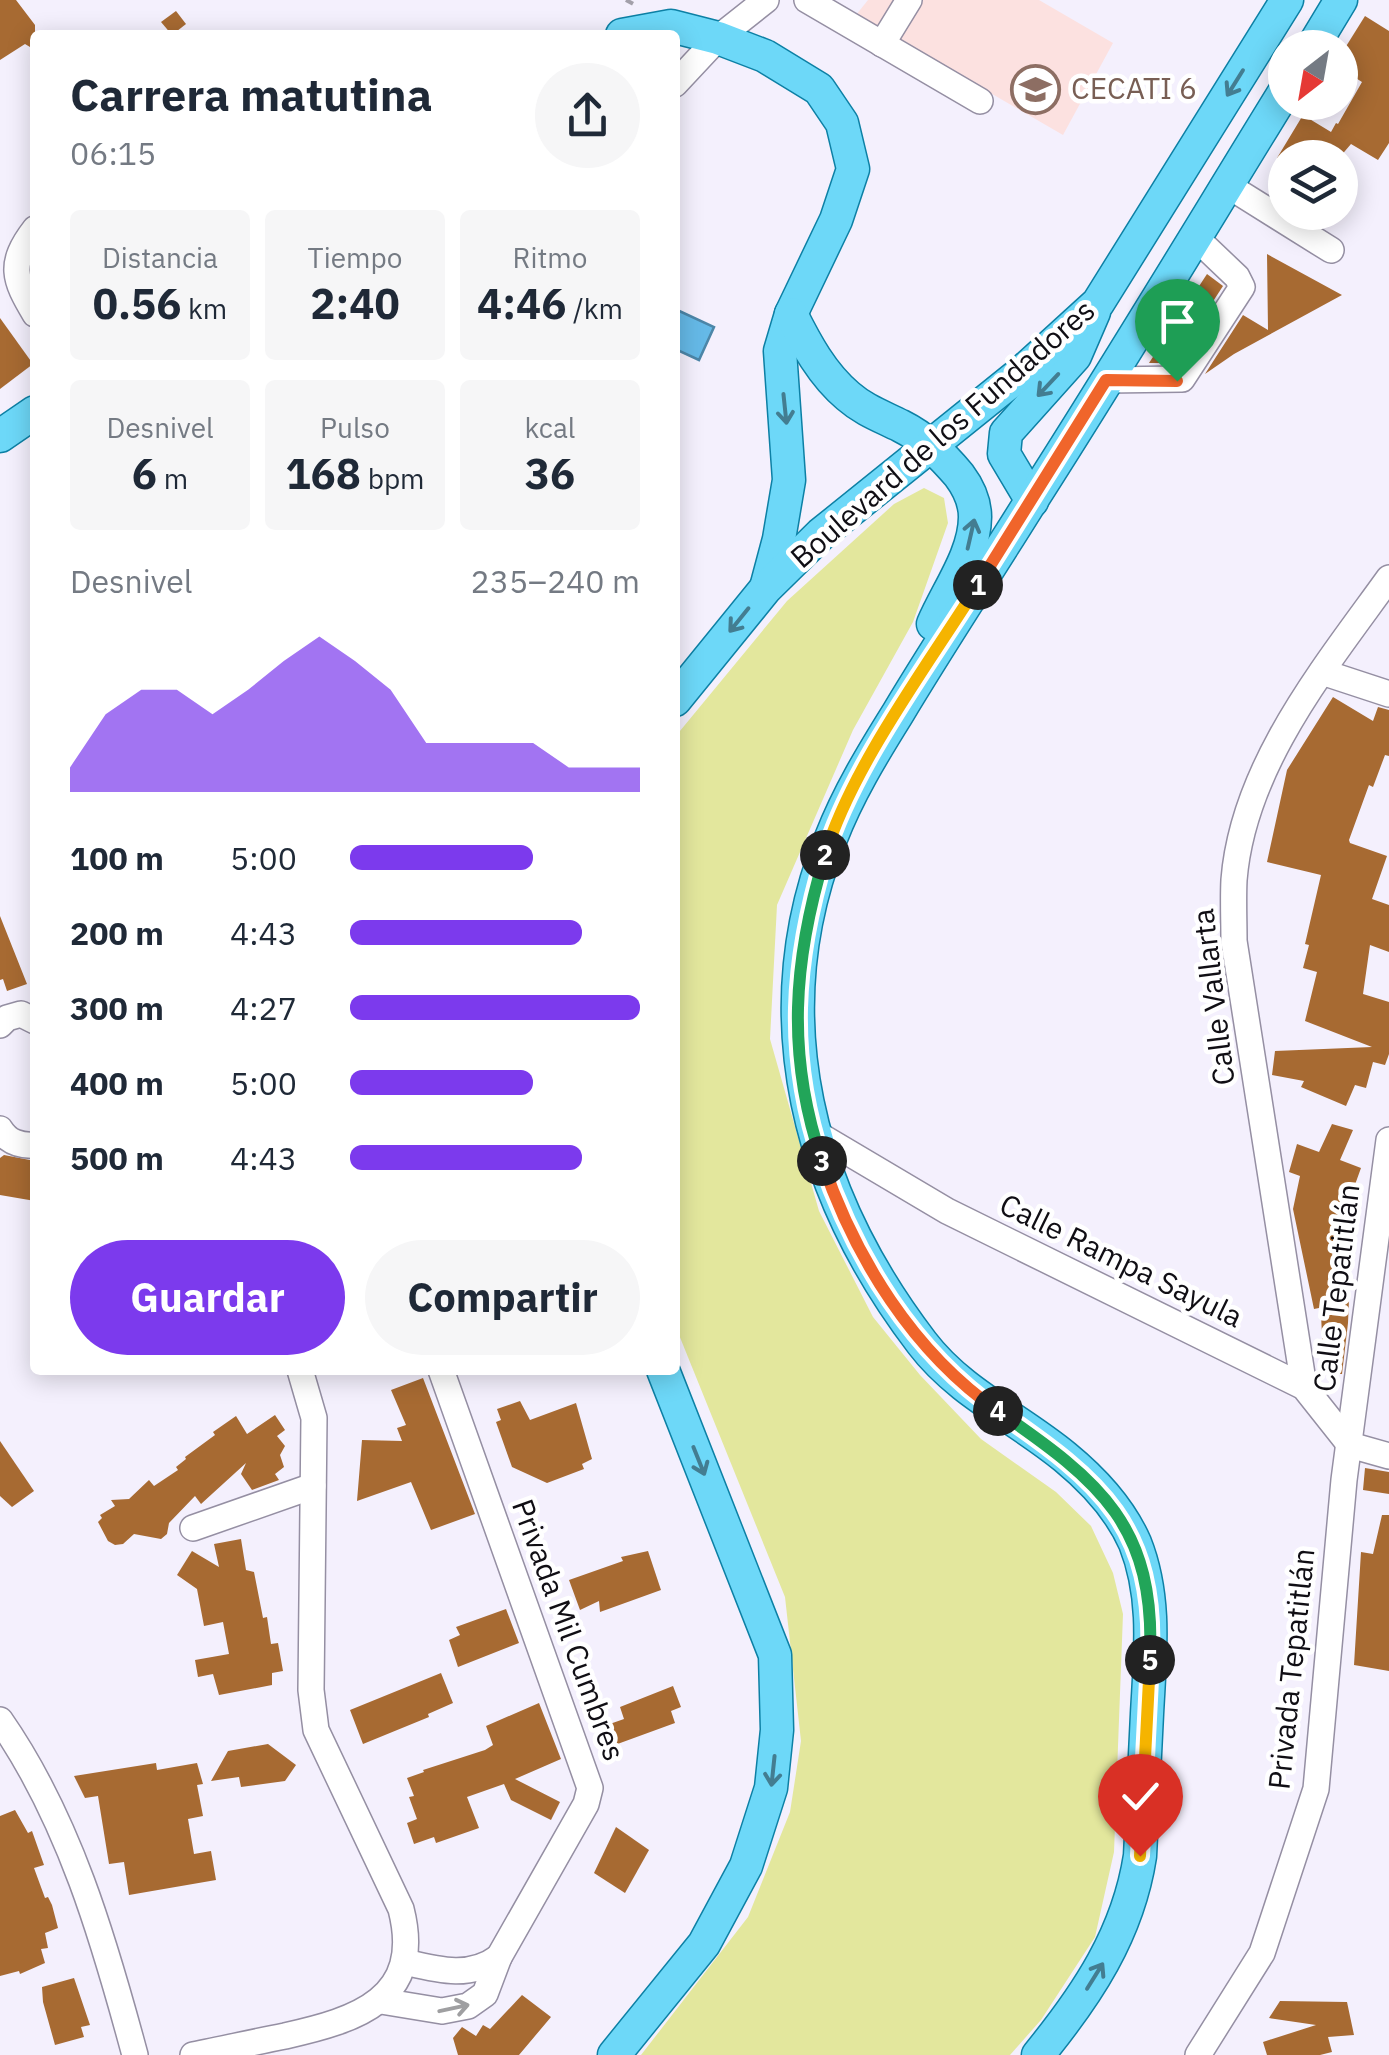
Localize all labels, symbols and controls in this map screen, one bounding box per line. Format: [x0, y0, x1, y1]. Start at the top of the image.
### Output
north arrow [1268, 30, 1358, 120]
map controls [1268, 30, 1358, 230]
button: share [535, 63, 640, 168]
school or university icon: CECATI 6 [1010, 63, 1062, 115]
text: Carrera matutina [70, 65, 432, 123]
place label: CECATI 6 [1071, 68, 1197, 107]
one-way arrow [1225, 68, 1246, 97]
text: 06:15 [70, 132, 156, 174]
button: layers [1268, 140, 1358, 230]
text: Distancia [102, 239, 218, 276]
text: Tiempo [308, 239, 402, 276]
text: Ritmo [513, 239, 587, 276]
text: 0.56 [93, 276, 181, 331]
text: 2:40 [310, 276, 400, 331]
text: 4:46 [477, 276, 566, 331]
pin [1135, 279, 1220, 382]
text: km [181, 290, 227, 327]
text: /km [566, 290, 623, 327]
street label: Boulevard de los Fundadores [782, 290, 1102, 576]
icon: arrive [1150, 294, 1205, 349]
one-way arrow [1037, 372, 1060, 397]
one-way arrow [776, 393, 795, 425]
text: Desnivel [106, 409, 214, 446]
text: Pulso [320, 409, 390, 446]
text: kcal [525, 409, 575, 446]
text: 6 [132, 446, 157, 501]
text: 168 [285, 446, 361, 501]
text: 36 [525, 446, 575, 501]
text: m [157, 460, 188, 497]
text: bpm [361, 460, 425, 497]
one-way arrow [963, 519, 981, 551]
text: Desnivel [70, 560, 193, 602]
text: 235–240 m [470, 560, 640, 602]
pin: 1 [953, 560, 1003, 610]
text: 1 [970, 566, 986, 603]
one-way arrow [728, 607, 750, 633]
pin: 2 [800, 830, 850, 880]
text: 2 [817, 836, 833, 873]
text: 100 m [70, 837, 164, 879]
text: 5:00 [230, 837, 297, 879]
street label: Calle Vallarta [1182, 907, 1243, 1088]
text: 200 m [70, 912, 164, 954]
text: 4:43 [230, 912, 297, 954]
text: 300 m [70, 987, 164, 1029]
text: 4:27 [230, 987, 297, 1029]
text: 400 m [70, 1062, 164, 1104]
text: 5:00 [230, 1062, 297, 1104]
pin: 3 [797, 1136, 847, 1186]
text: 500 m [70, 1137, 164, 1179]
text: 4:43 [230, 1137, 297, 1179]
text: 3 [814, 1142, 830, 1179]
street label: Calle Tepatitlán [1303, 1182, 1368, 1394]
street label: Calle Rampa Sayula [994, 1184, 1250, 1335]
button: Guardar [70, 1240, 345, 1355]
button: Compartir [365, 1240, 640, 1355]
pin: 4 [973, 1386, 1023, 1436]
text: 4 [990, 1392, 1006, 1429]
one-way arrow [691, 1445, 709, 1475]
street label: Privada Mil Cumbres [504, 1493, 635, 1766]
street label: Privada Tepatitlán [1258, 1546, 1323, 1791]
pin: 5 [1125, 1635, 1175, 1685]
text: 5 [1142, 1641, 1158, 1678]
one-way arrow [763, 1754, 782, 1786]
pin [1098, 1754, 1183, 1857]
icon: check [1113, 1769, 1168, 1824]
one-way arrow [1085, 1962, 1105, 1991]
one-way arrow [437, 1997, 469, 2016]

